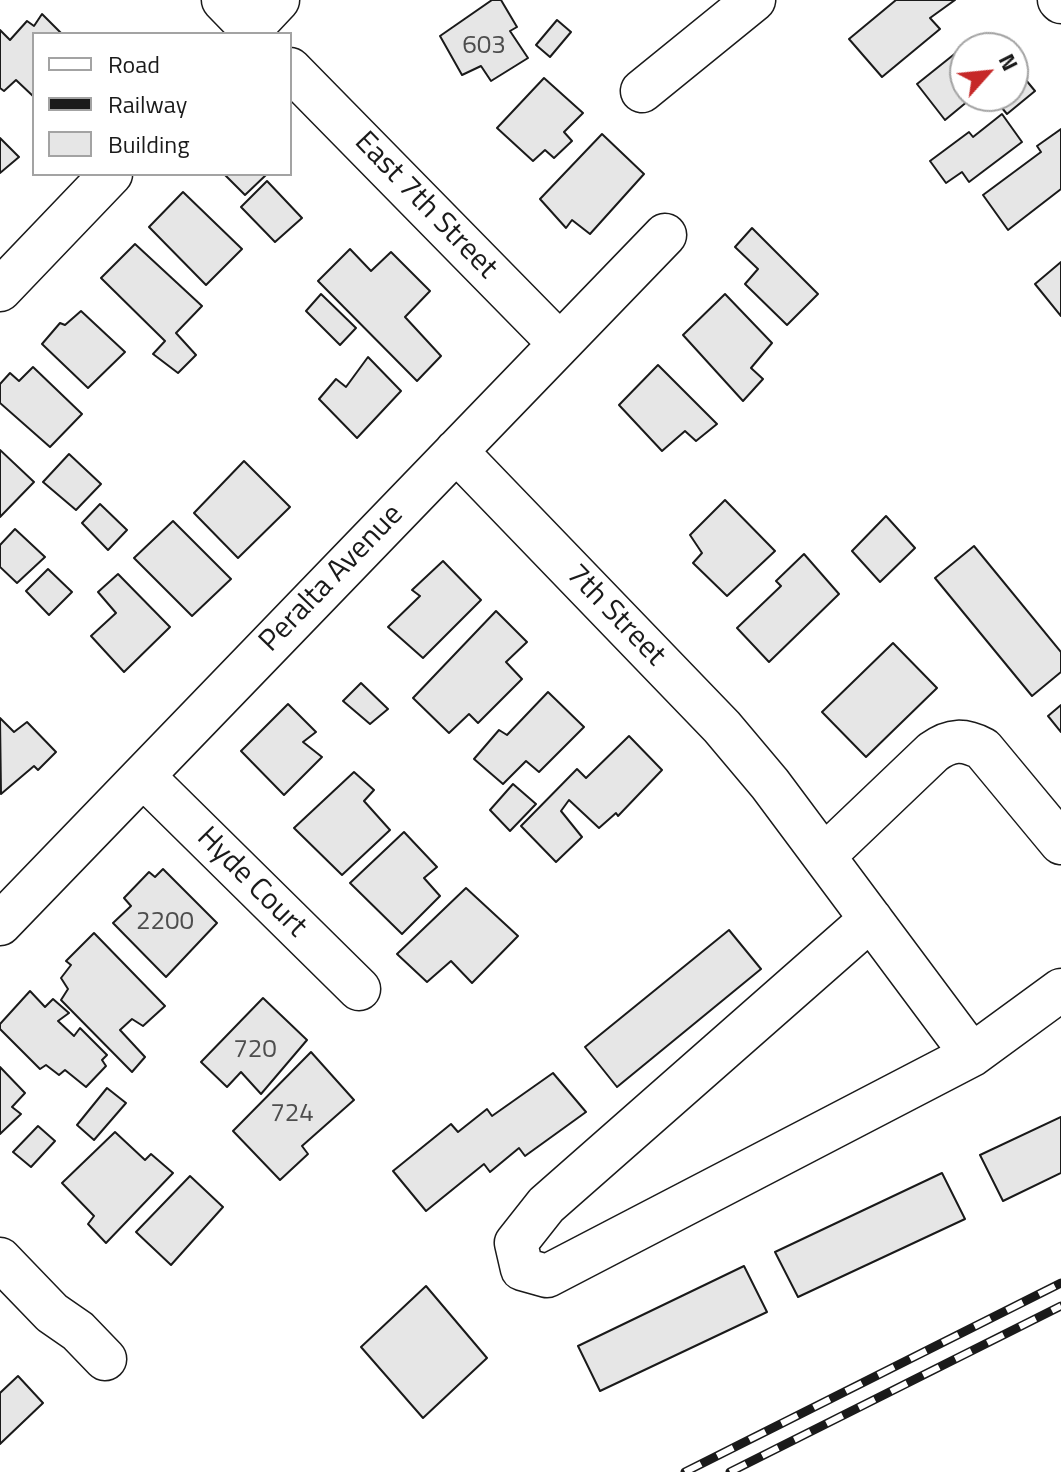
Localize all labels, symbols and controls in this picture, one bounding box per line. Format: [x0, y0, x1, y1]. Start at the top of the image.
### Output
house number: 603 [462, 31, 506, 63]
legend [32, 32, 292, 176]
north arrow [949, 32, 1029, 112]
text: Road [108, 46, 160, 82]
text: N [990, 48, 1027, 77]
text: Railway [108, 86, 187, 122]
street label: East 7th Street [346, 125, 504, 287]
text: Building [108, 126, 190, 162]
street label: Peralta Avenue [253, 498, 411, 660]
street label: 7th Street [558, 558, 672, 674]
street label: Hyde Court [188, 820, 314, 946]
house number: 2200 [136, 907, 194, 939]
house number: 720 [233, 1035, 277, 1067]
house number: 724 [270, 1099, 314, 1131]

